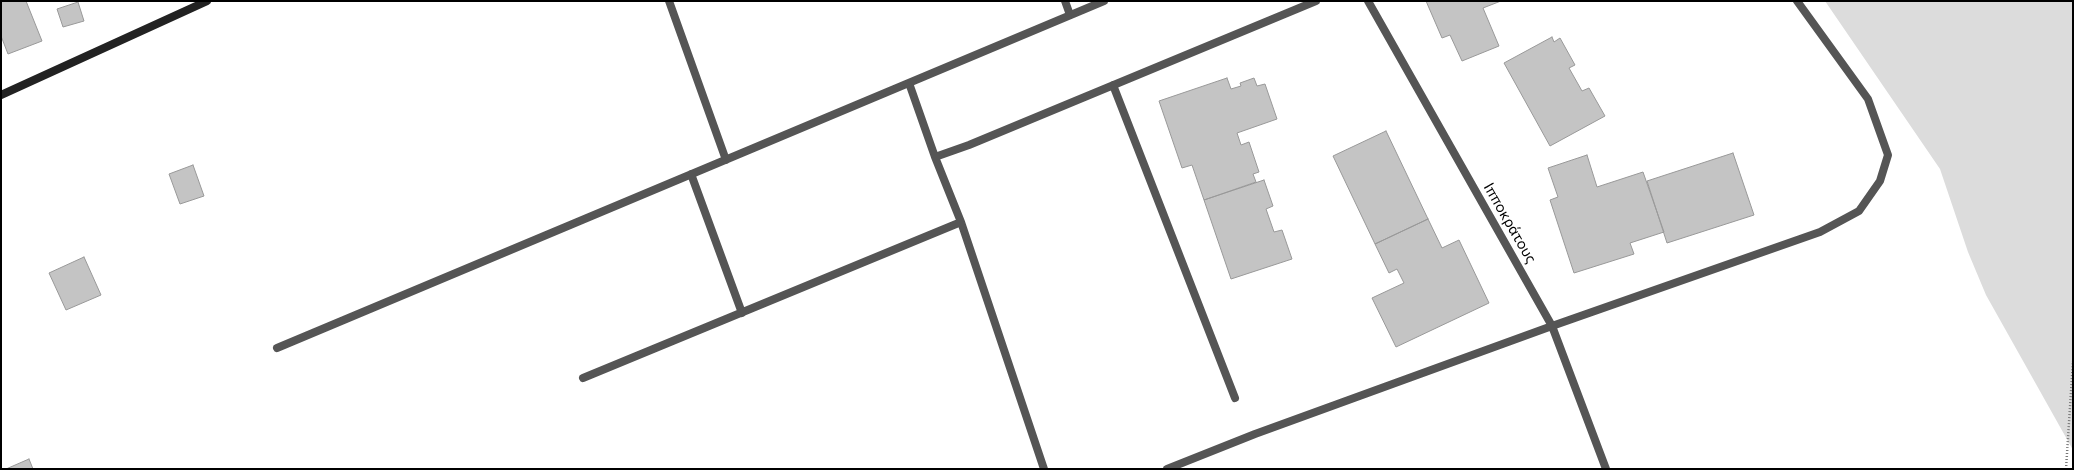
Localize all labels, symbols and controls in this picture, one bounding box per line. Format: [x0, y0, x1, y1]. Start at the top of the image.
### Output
street label: Ιπποκράτους [1480, 180, 1540, 266]

